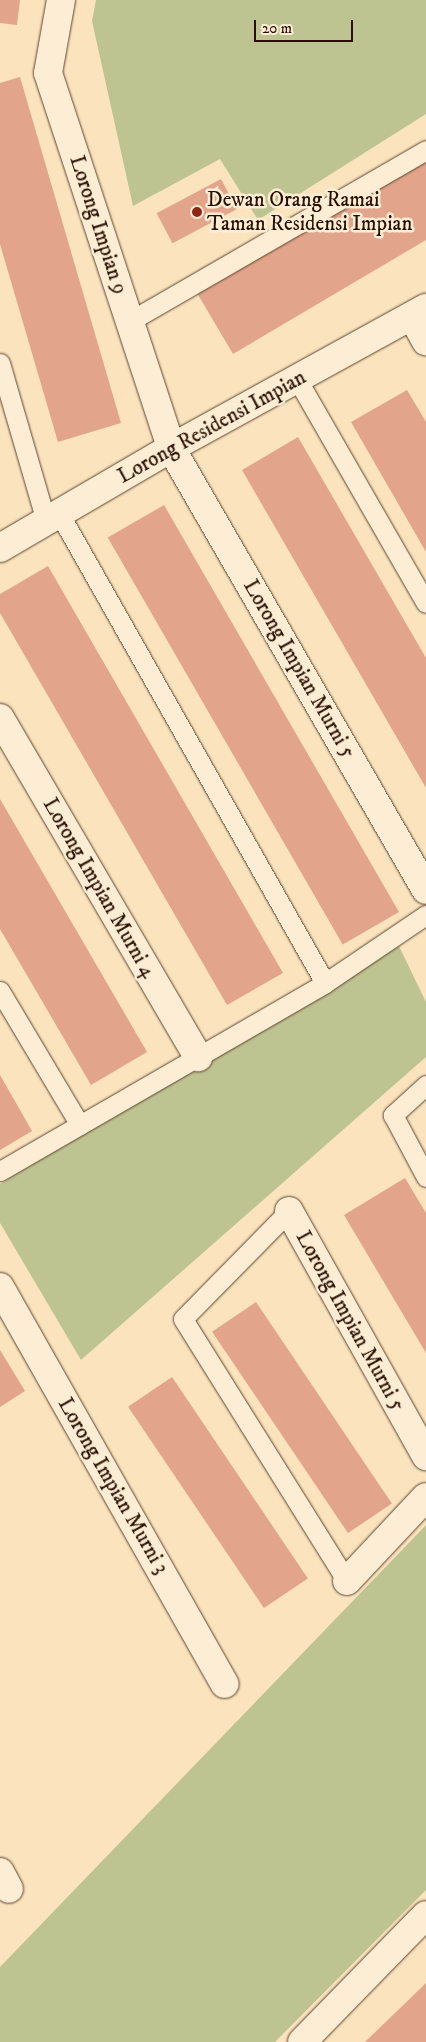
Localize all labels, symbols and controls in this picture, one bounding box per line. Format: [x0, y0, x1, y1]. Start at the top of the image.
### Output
scale bar [256, 10, 355, 42]
text: 20 m [262, 19, 292, 38]
street label: Lorong Impian 9 [64, 153, 132, 297]
place label: Dewan Orang Ramai Taman Residensi Impian [207, 187, 412, 237]
marker: Dewan Orang Ramai Taman Residensi Impian [191, 206, 203, 218]
street label: Lorong Residensi Impian [113, 365, 311, 489]
street label: Lorong Impian Murni 5 [238, 575, 360, 763]
street label: Lorong Impian Murni 4 [37, 794, 161, 982]
street label: Lorong Impian Murni 5 [290, 1227, 410, 1415]
street label: Lorong Impian Murni 3 [52, 1393, 174, 1579]

